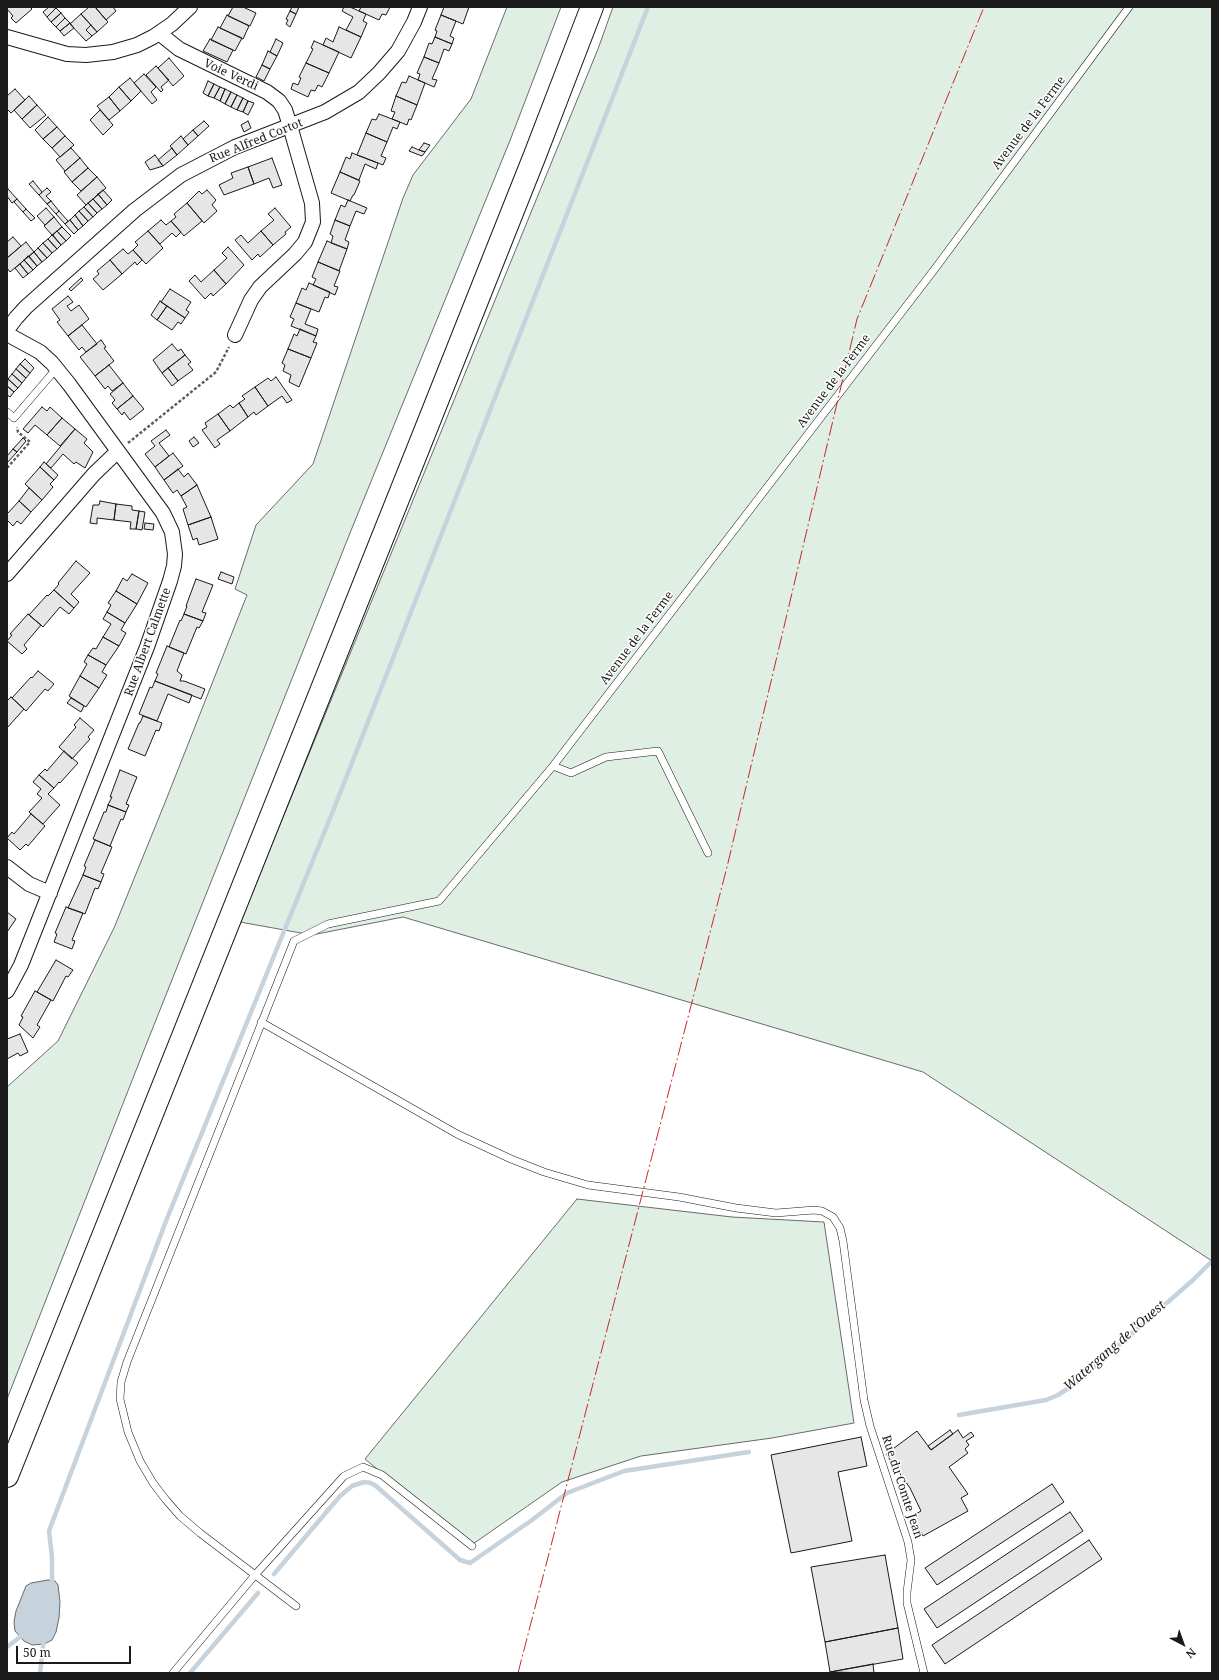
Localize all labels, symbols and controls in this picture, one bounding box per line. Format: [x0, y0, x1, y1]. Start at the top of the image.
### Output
street label: Voie Verdi [202, 56, 260, 94]
street label: Avenue de la Ferme [989, 74, 1069, 172]
street label: Rue Alfred Cortot [207, 116, 305, 166]
street label: Avenue de la Ferme [794, 332, 874, 430]
street label: Rue Albert Calmette [122, 586, 174, 698]
street label: Avenue de la Ferme [597, 589, 677, 687]
water label: Watergang de l'Ouest [1061, 1298, 1169, 1394]
street label: Rue du Comte Jean [879, 1434, 925, 1540]
north arrow [1163, 1624, 1203, 1664]
scale bar [18, 1638, 133, 1664]
text: 50 m [23, 1644, 51, 1661]
text: N [1183, 1645, 1199, 1662]

